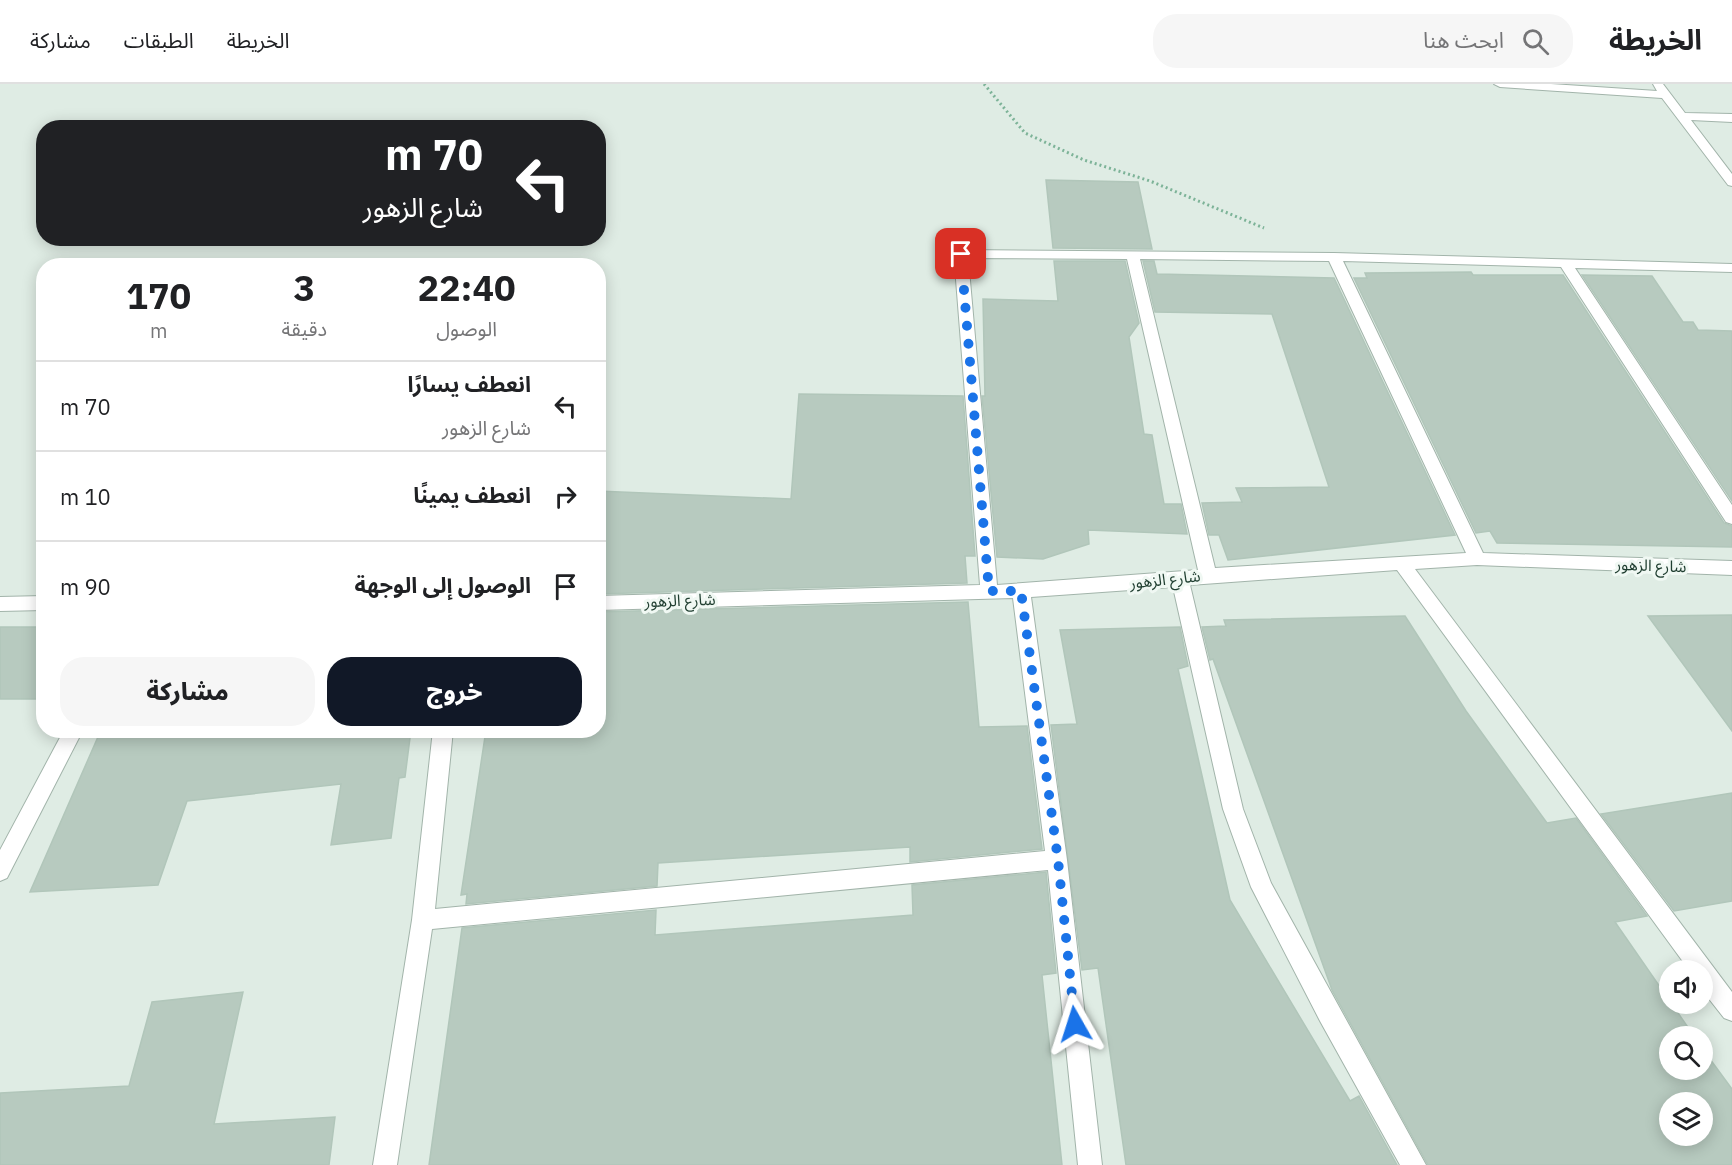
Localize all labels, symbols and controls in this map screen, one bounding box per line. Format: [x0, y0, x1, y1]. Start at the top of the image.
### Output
search box [1153, 14, 1573, 68]
text: الخريطة [1609, 21, 1702, 58]
text: ابحث هنا [1423, 25, 1504, 54]
icon: search [1519, 25, 1552, 58]
text: مشاركة [30, 26, 91, 54]
text: الطبقات [124, 26, 194, 54]
text: الخريطة [227, 26, 290, 54]
text: 70 m [385, 127, 483, 182]
icon: left [504, 144, 582, 222]
text: شارع الزهور [363, 189, 483, 224]
pin [935, 228, 986, 279]
icon: arrive [944, 237, 977, 270]
text: 3 [293, 264, 315, 311]
text: 22:40 [417, 264, 516, 311]
text: 170 [126, 272, 191, 319]
text: دقيقة [282, 315, 327, 342]
text: الوصول [436, 315, 497, 342]
text: m [150, 317, 168, 344]
text: انعطف يسارًا [408, 369, 531, 398]
icon: left [549, 390, 582, 423]
text: 70 m [60, 392, 111, 421]
text: شارع الزهور [442, 414, 531, 441]
text: انعطف يمينًا [413, 480, 531, 509]
icon: right [549, 480, 582, 513]
text: 10 m [60, 482, 111, 511]
street label: شارع الزهور [1614, 554, 1687, 579]
street label: شارع الزهور [1128, 565, 1202, 596]
text: الوصول إلى الوجهة [354, 570, 531, 599]
icon: arrive [549, 570, 582, 603]
text: 90 m [60, 572, 111, 601]
street label: شارع الزهور [643, 589, 716, 614]
button: مشاركة [60, 657, 315, 726]
button: خروج [327, 657, 582, 726]
map controls [1659, 960, 1713, 1146]
button: sound [1659, 960, 1713, 1014]
position arrow [1043, 992, 1107, 1056]
button: search [1659, 1026, 1713, 1080]
button: layers [1659, 1092, 1713, 1146]

